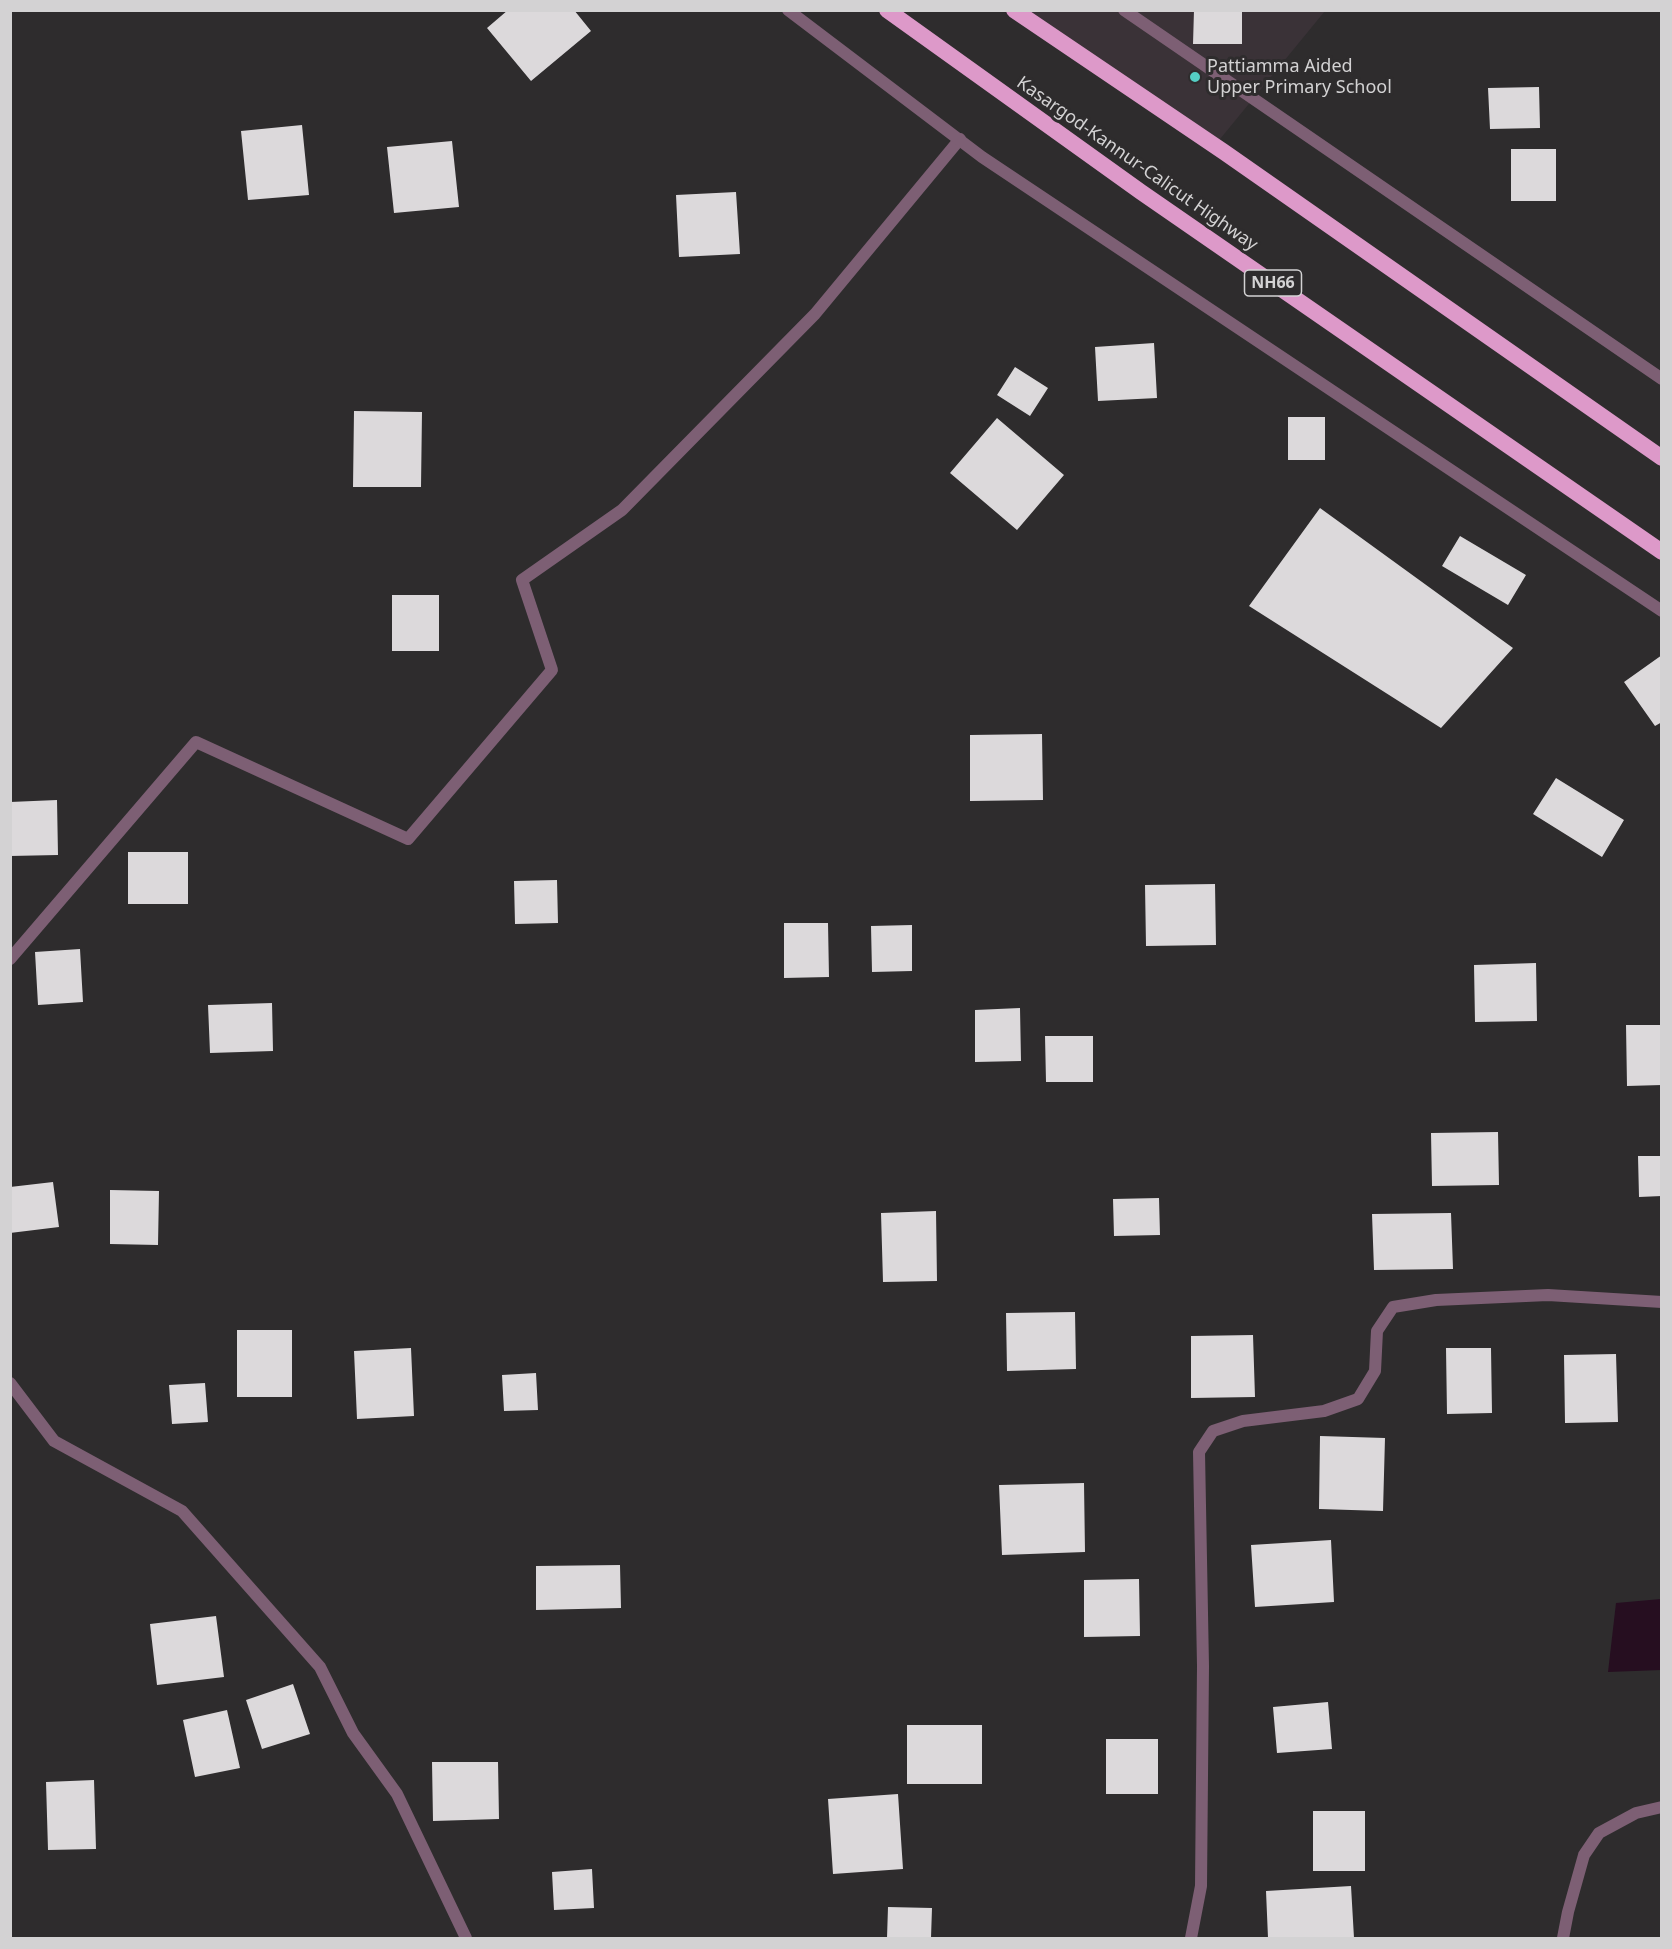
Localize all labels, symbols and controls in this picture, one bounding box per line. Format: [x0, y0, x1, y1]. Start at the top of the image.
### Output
place label: Pattiamma Aided Upper Primary School [1207, 56, 1392, 98]
marker: Pattiamma Aided Upper Primary School [1188, 70, 1202, 84]
street label: Kasargod-Kannur-Calicut Highway [1012, 72, 1262, 256]
road number: NH66 [1244, 270, 1302, 296]

